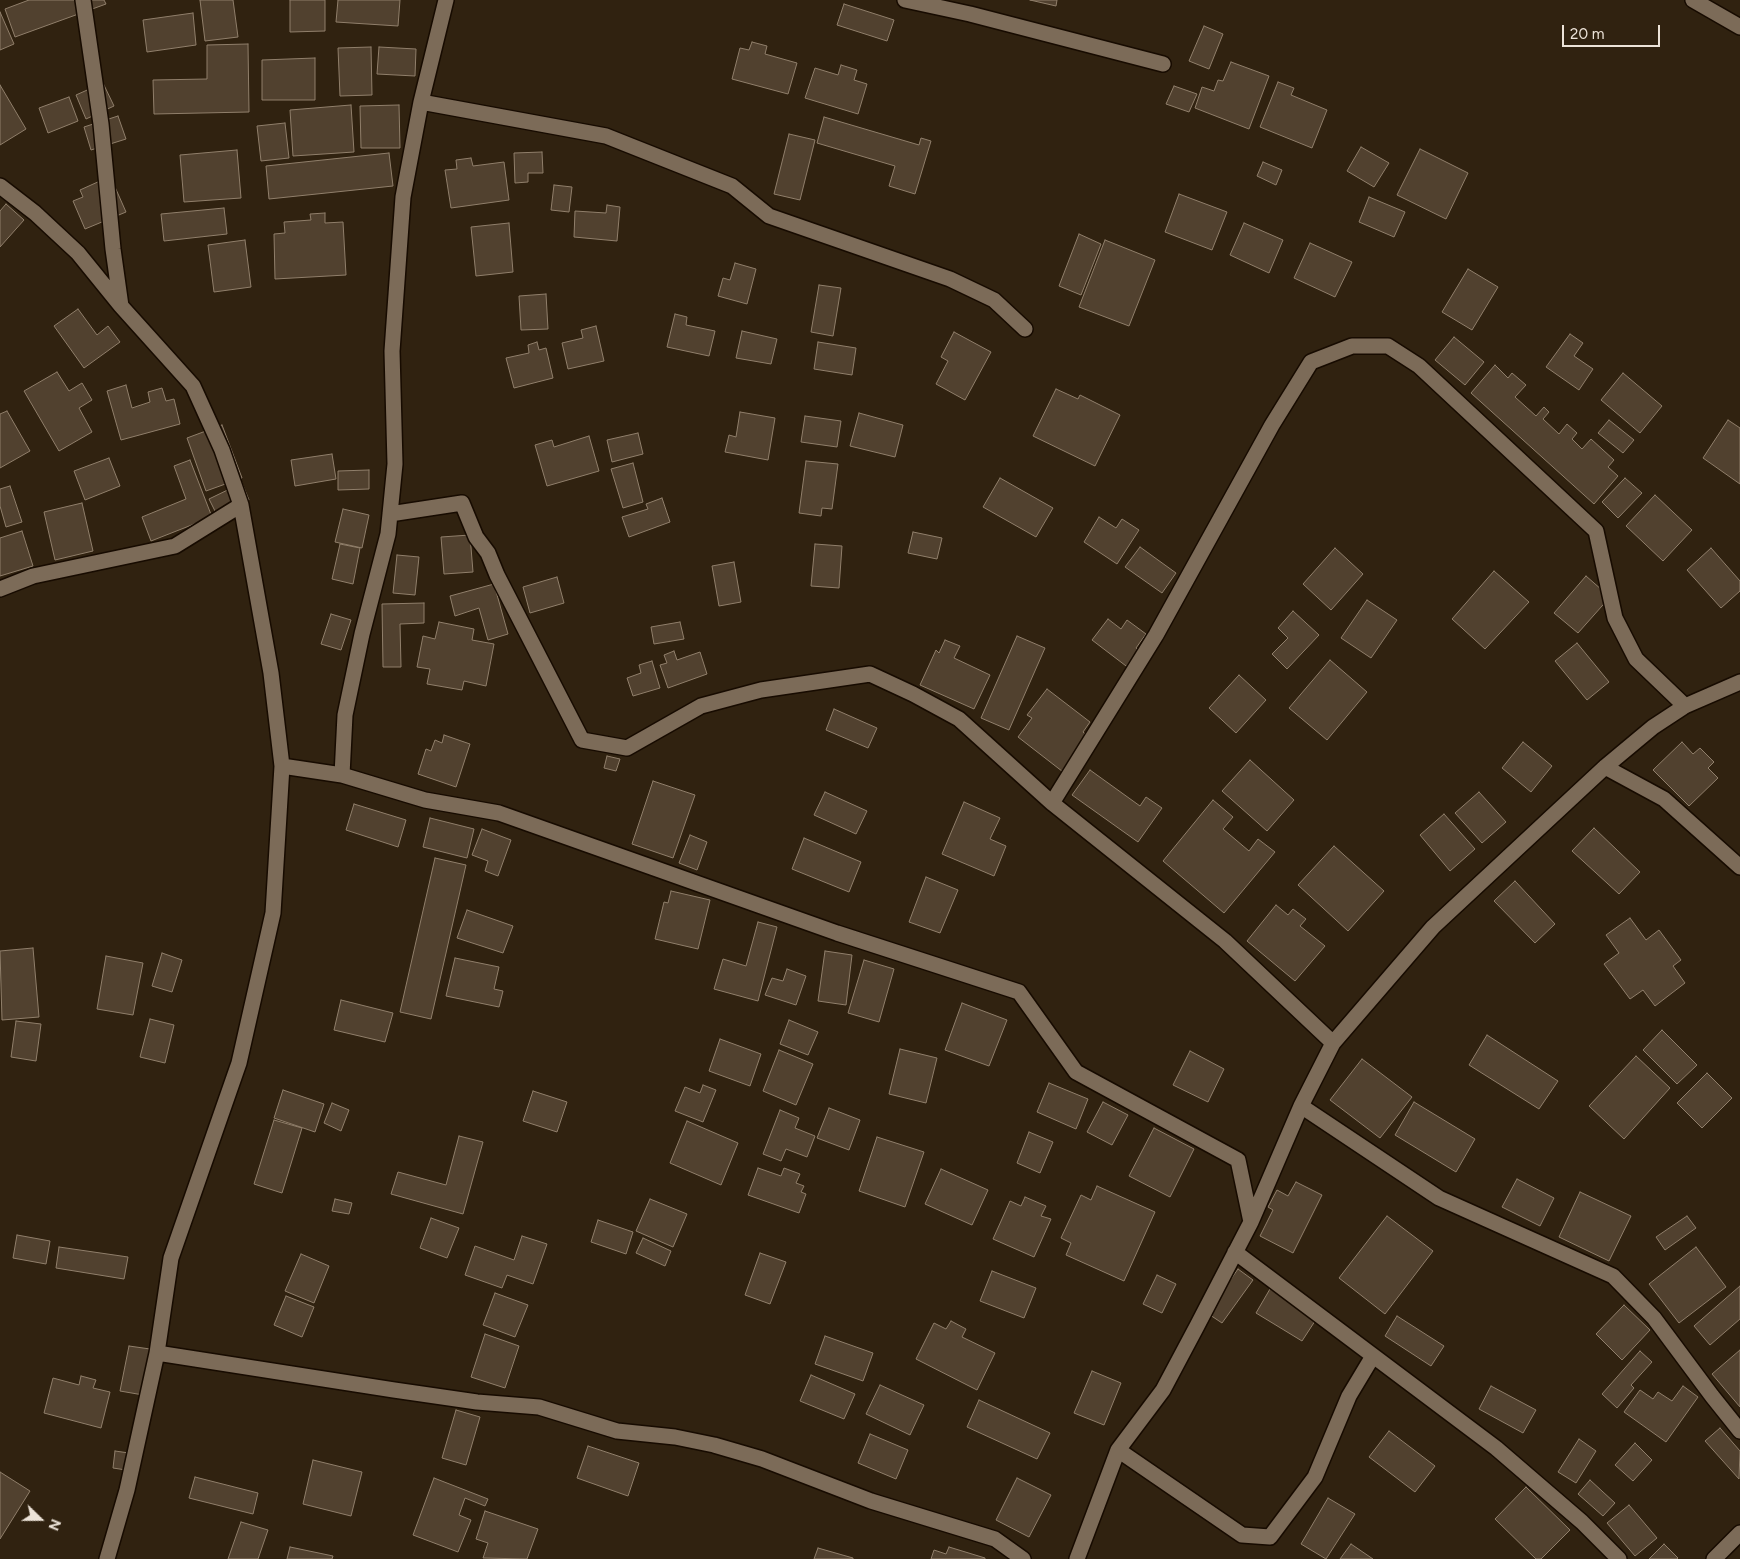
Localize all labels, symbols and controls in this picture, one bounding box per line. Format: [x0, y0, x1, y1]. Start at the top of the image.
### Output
scale bar [1565, 15, 1662, 47]
text: 20 m [1570, 25, 1604, 43]
north arrow [15, 1494, 65, 1544]
text: N [44, 1517, 64, 1533]

